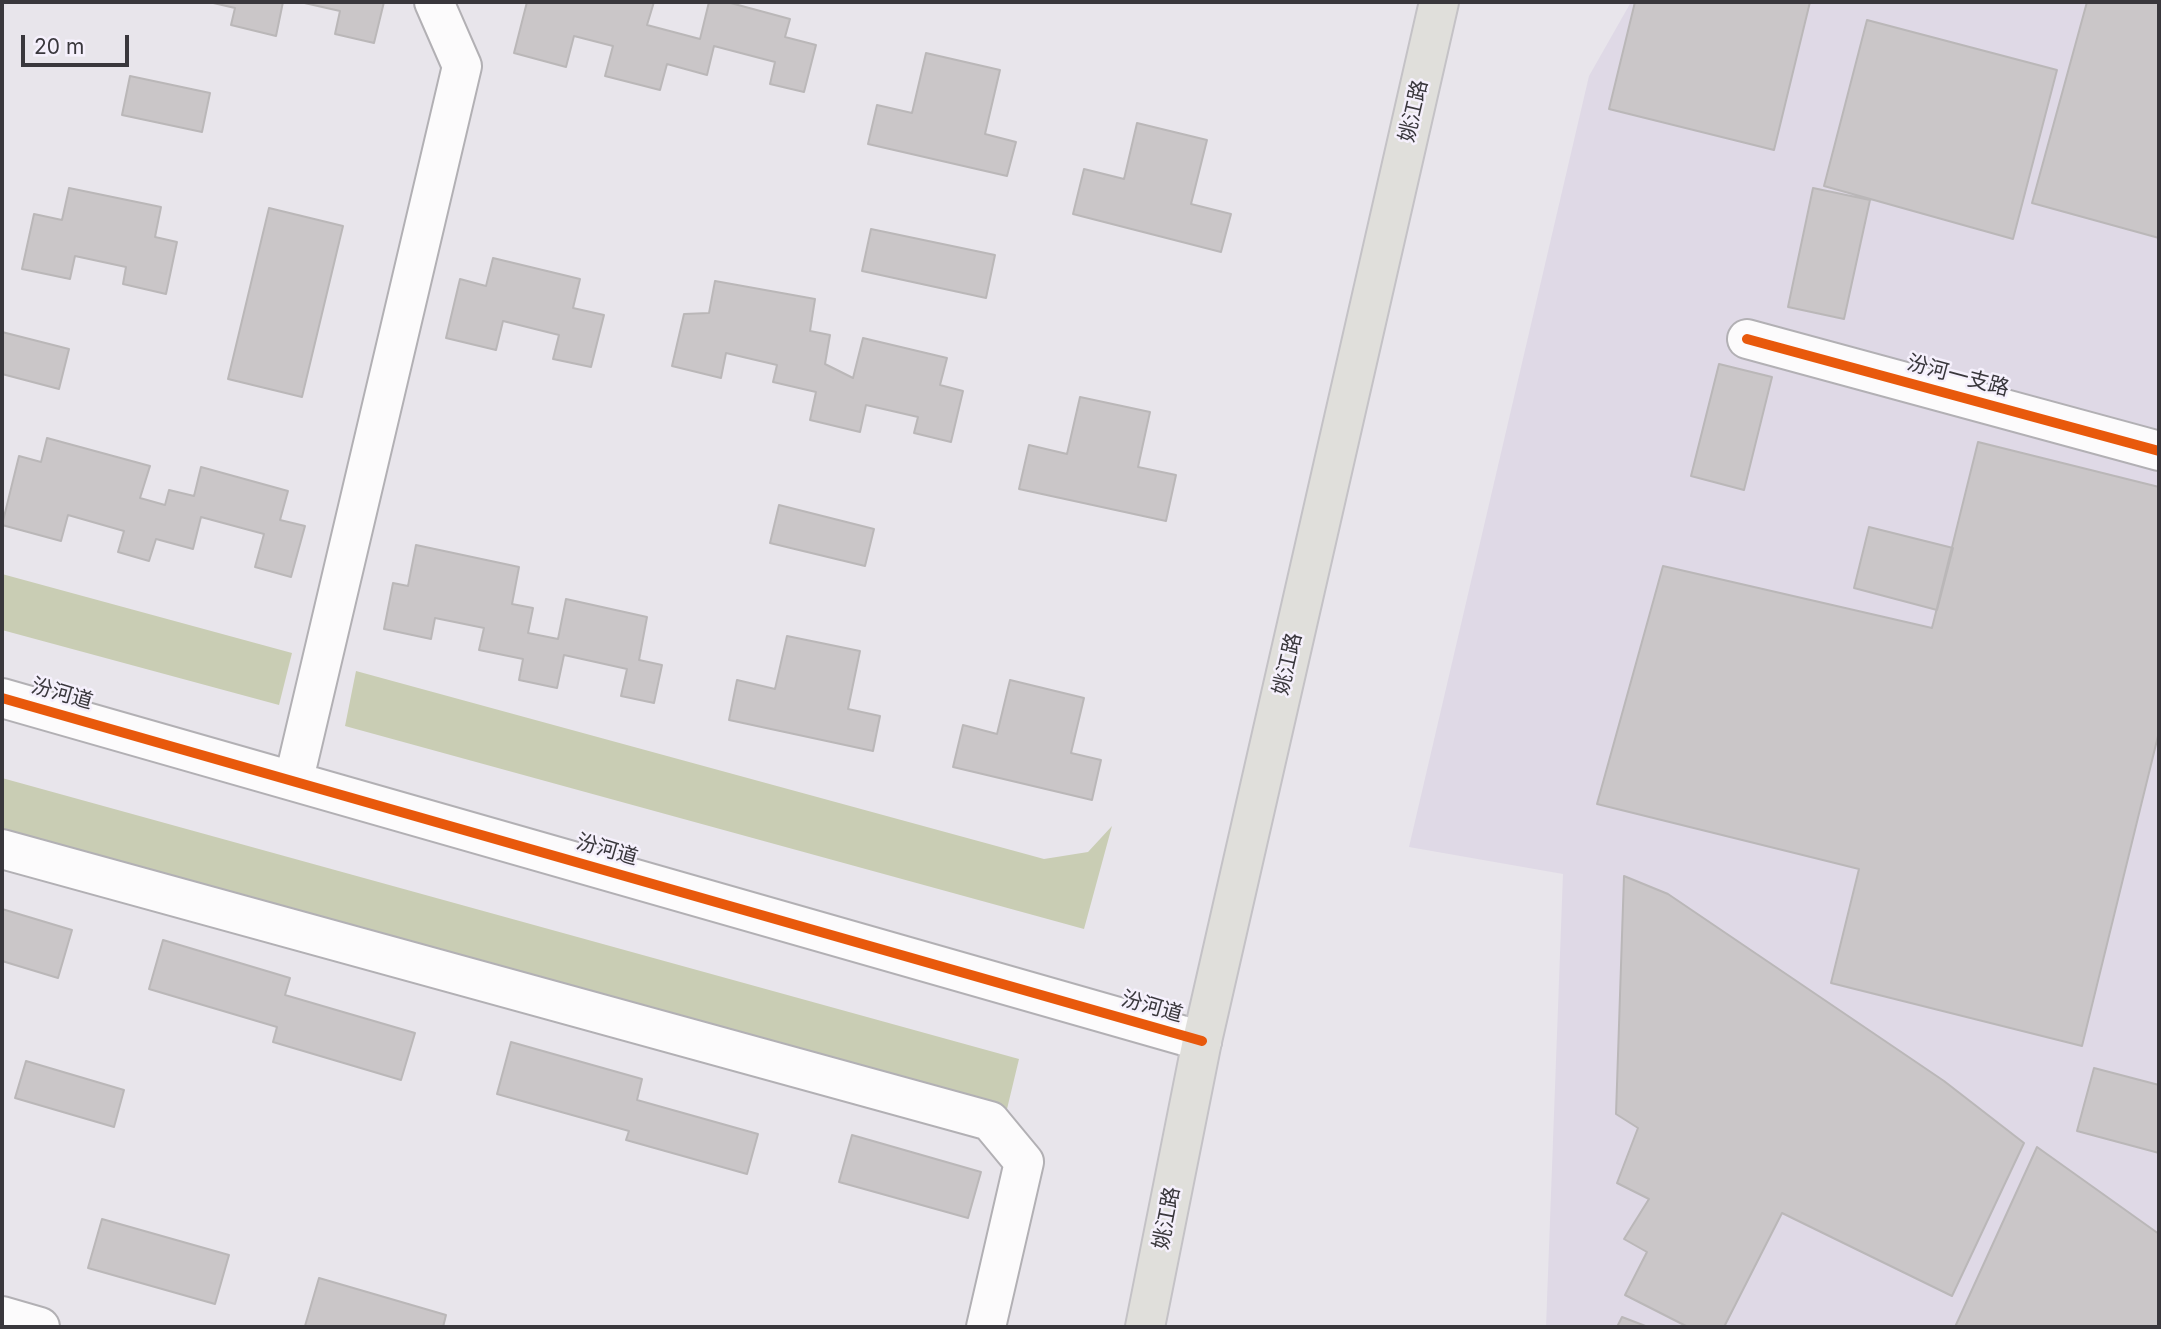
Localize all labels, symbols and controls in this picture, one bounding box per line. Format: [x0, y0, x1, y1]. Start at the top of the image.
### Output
scale bar [24, 21, 133, 65]
text: 20 m [34, 34, 84, 59]
street label: 姚江路 [1395, 77, 1433, 145]
street label: 汾河一支路 [1904, 350, 2012, 402]
street label: 姚江路 [1269, 630, 1307, 698]
street label: 汾河道 [28, 673, 96, 715]
street label: 汾河道 [573, 829, 641, 871]
street label: 汾河道 [1118, 986, 1186, 1028]
street label: 姚江路 [1149, 1185, 1185, 1251]

